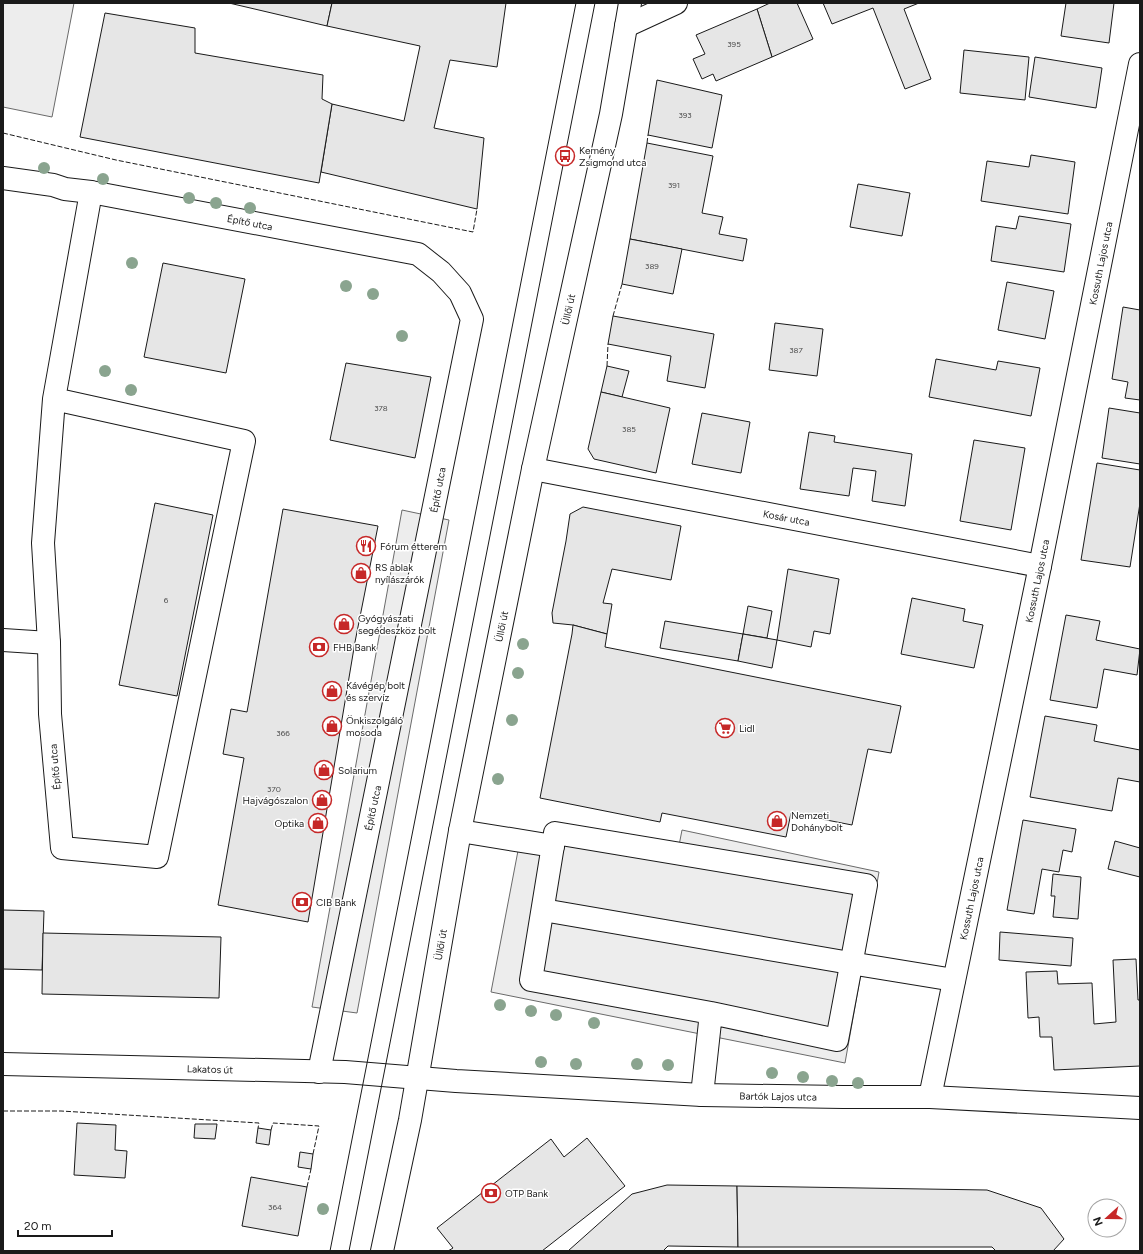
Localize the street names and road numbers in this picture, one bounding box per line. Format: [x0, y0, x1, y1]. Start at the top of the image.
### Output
street label: Építő utca [226, 211, 274, 233]
street label: Kossuth Lajos utca [1086, 221, 1115, 306]
street label: Üllői út [558, 292, 578, 326]
street label: Építő utca [427, 466, 449, 514]
street label: Kosár utca [762, 507, 811, 528]
street label: Kossuth Lajos utca [1022, 538, 1052, 624]
street label: Üllői út [492, 609, 511, 643]
street label: Építő utca [47, 744, 63, 790]
street label: Építő utca [362, 784, 384, 832]
street label: Kossuth Lajos utca [956, 856, 986, 941]
street label: Üllői út [431, 928, 449, 961]
street label: Lakatos út [187, 1062, 233, 1076]
street label: Bartók Lajos utca [739, 1089, 817, 1103]

